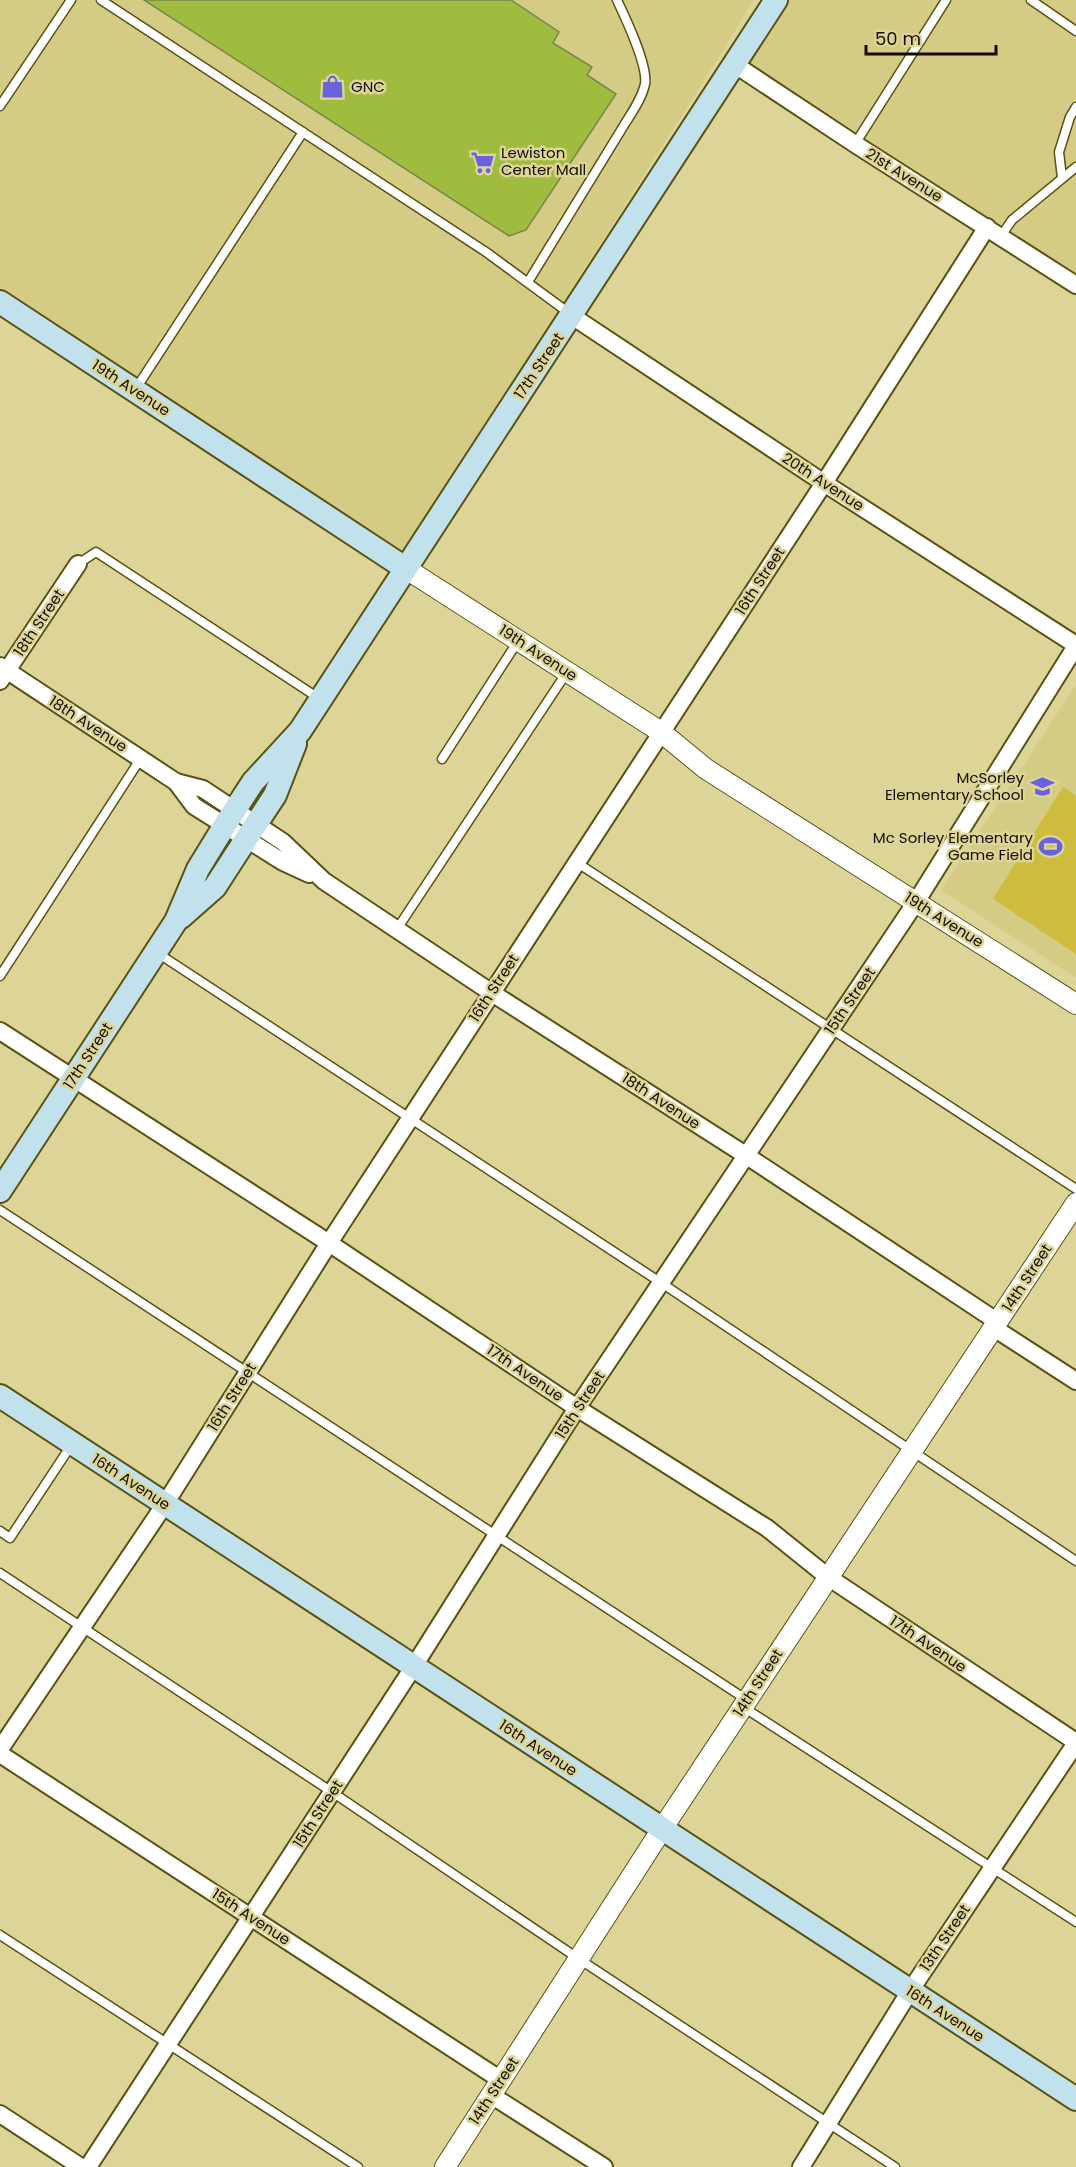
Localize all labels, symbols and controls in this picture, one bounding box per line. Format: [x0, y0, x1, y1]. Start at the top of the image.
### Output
scale bar [866, 18, 996, 56]
text: 50 m [875, 26, 921, 51]
shop icon: GNC [320, 74, 346, 100]
place label: GNC [351, 76, 385, 97]
place label: Lewiston Center Mall [501, 142, 586, 180]
street label: 21st Avenue [862, 143, 947, 207]
supermarket icon: Lewiston Center Mall [470, 149, 496, 175]
street label: 17th Street [509, 328, 569, 403]
street label: 19th Avenue [88, 354, 175, 421]
street label: 20th Avenue [778, 447, 868, 516]
street label: 16th Street [730, 543, 789, 619]
street label: 18th Street [8, 585, 69, 661]
street label: 19th Avenue [495, 619, 582, 686]
street label: 18th Avenue [45, 690, 132, 757]
place label: McSorley Elementary School [885, 767, 1025, 805]
school or university icon: McSorley Elementary School [1029, 774, 1055, 800]
place label: Mc Sorley Elementary Game Field [873, 827, 1034, 865]
sports icon: Mc Sorley Elementary Game Field [1038, 834, 1064, 860]
street label: 19th Avenue [901, 887, 988, 952]
street label: 16th Street [464, 950, 523, 1026]
street label: 15th Street [819, 963, 880, 1039]
street label: 17th Street [58, 1018, 117, 1093]
street label: 18th Avenue [618, 1067, 705, 1134]
street label: 14th Street [997, 1240, 1056, 1316]
street label: 17th Avenue [483, 1339, 568, 1406]
street label: 16th Street [202, 1358, 261, 1435]
street label: 15th Street [550, 1367, 609, 1443]
street label: 16th Avenue [88, 1448, 175, 1515]
street label: 17th Avenue [886, 1610, 971, 1677]
street label: 14th Street [728, 1645, 787, 1721]
street label: 16th Avenue [495, 1714, 582, 1781]
street label: 15th Street [288, 1776, 347, 1852]
street label: 15th Avenue [208, 1883, 295, 1950]
street label: 13th Street [914, 1900, 975, 1975]
street label: 16th Avenue [902, 1980, 989, 2047]
street label: 14th Street [464, 2053, 523, 2129]

